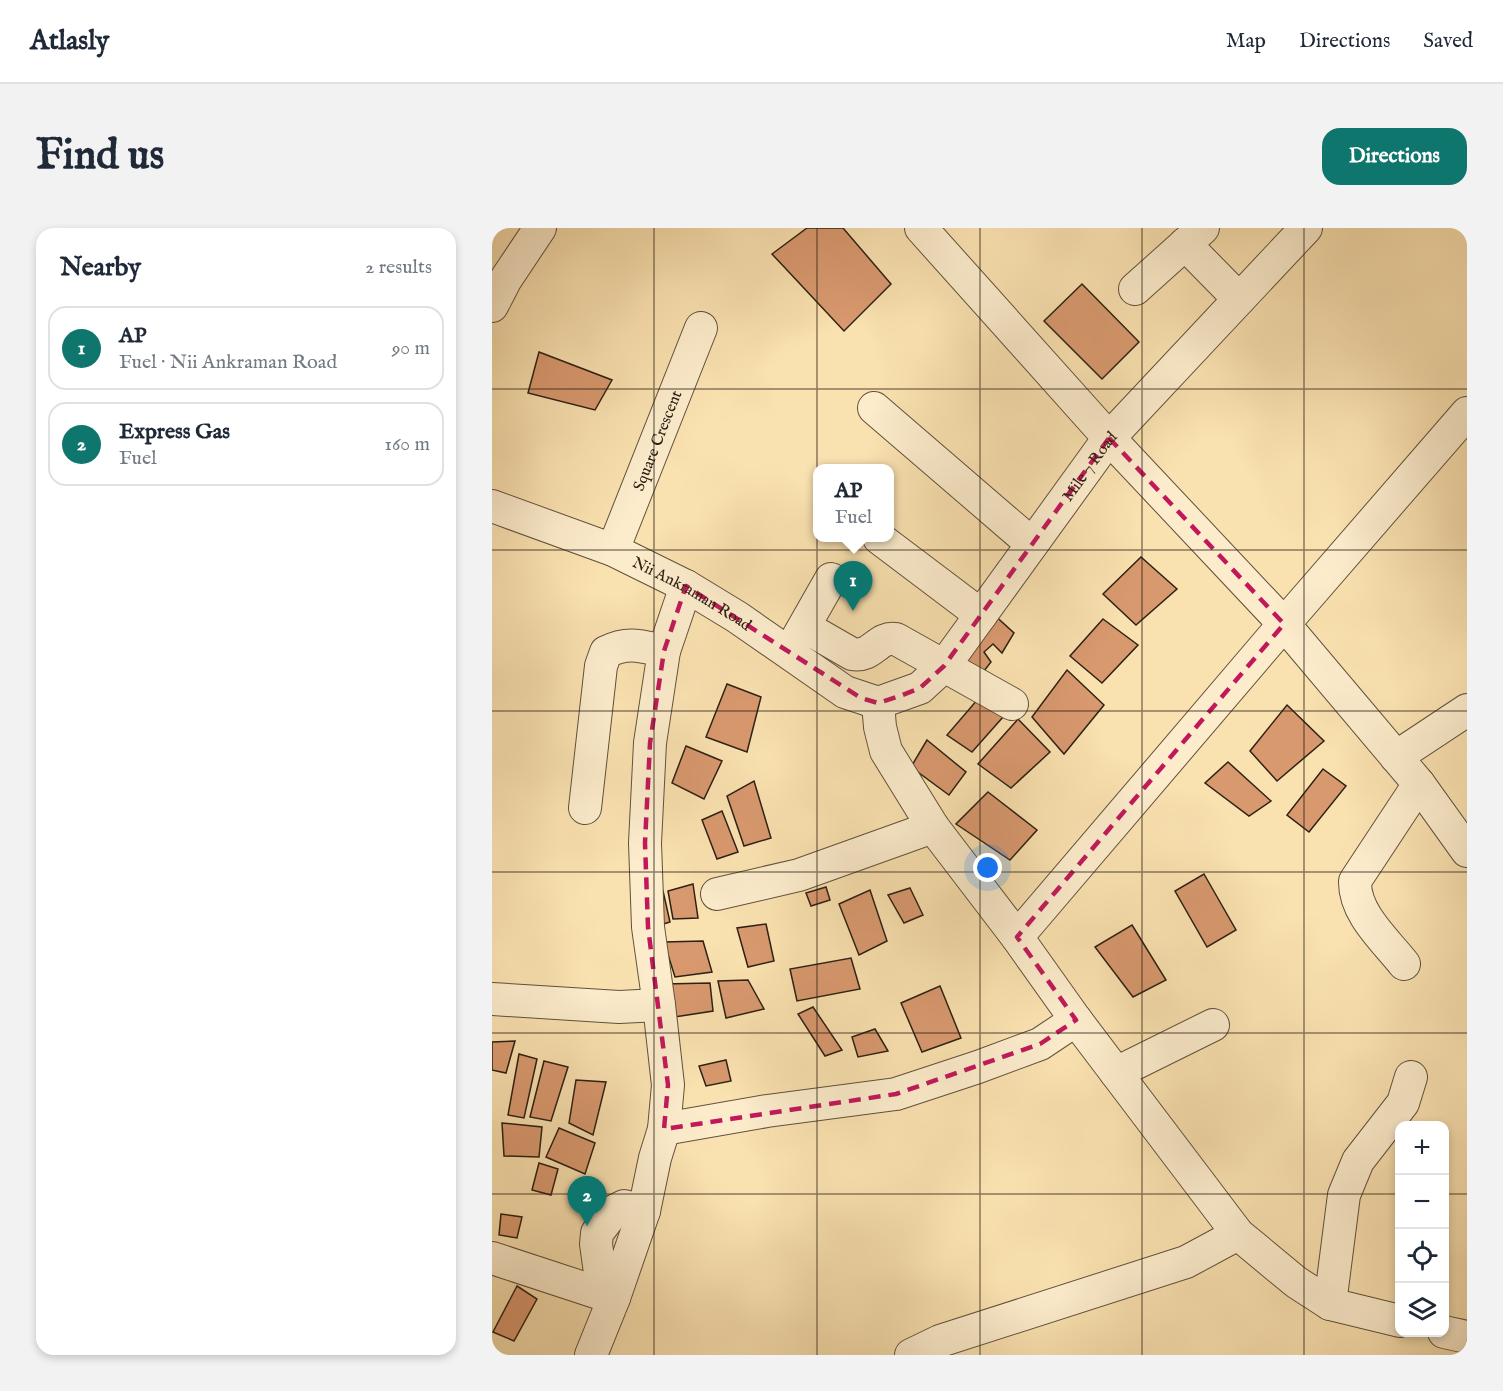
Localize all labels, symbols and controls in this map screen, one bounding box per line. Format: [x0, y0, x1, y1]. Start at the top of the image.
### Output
text: Atlasly [30, 24, 109, 59]
text: Map [1226, 28, 1266, 55]
text: Directions [1299, 28, 1390, 55]
text: Saved [1423, 28, 1473, 55]
button: Directions [1322, 128, 1467, 185]
text: Find us [36, 130, 164, 183]
text: Nearby [60, 251, 141, 284]
text: 2 results [365, 255, 432, 280]
text: AP [119, 322, 147, 350]
text: 1 [78, 336, 85, 361]
text: 90 m [392, 336, 430, 361]
text: Fuel · Nii Ankraman Road [119, 350, 337, 375]
street label: Square Crescent [629, 387, 687, 494]
text: Express Gas [119, 418, 230, 446]
street label: Mile 7 Road [1058, 428, 1122, 506]
text: 2 [77, 432, 86, 457]
text: 160 m [384, 432, 430, 457]
text: Fuel [119, 446, 157, 471]
popup [813, 464, 894, 542]
text: AP [835, 477, 862, 505]
text: Fuel [835, 505, 872, 530]
street label: Nii Ankraman Road [629, 553, 755, 636]
pin: 1 [834, 562, 872, 611]
your location [973, 853, 1002, 882]
map controls [1395, 1121, 1449, 1337]
button: + [1395, 1121, 1449, 1175]
button: − [1395, 1175, 1449, 1229]
pin: 2 [568, 1176, 607, 1226]
button: locate [1395, 1229, 1449, 1283]
button: layers [1395, 1283, 1449, 1337]

